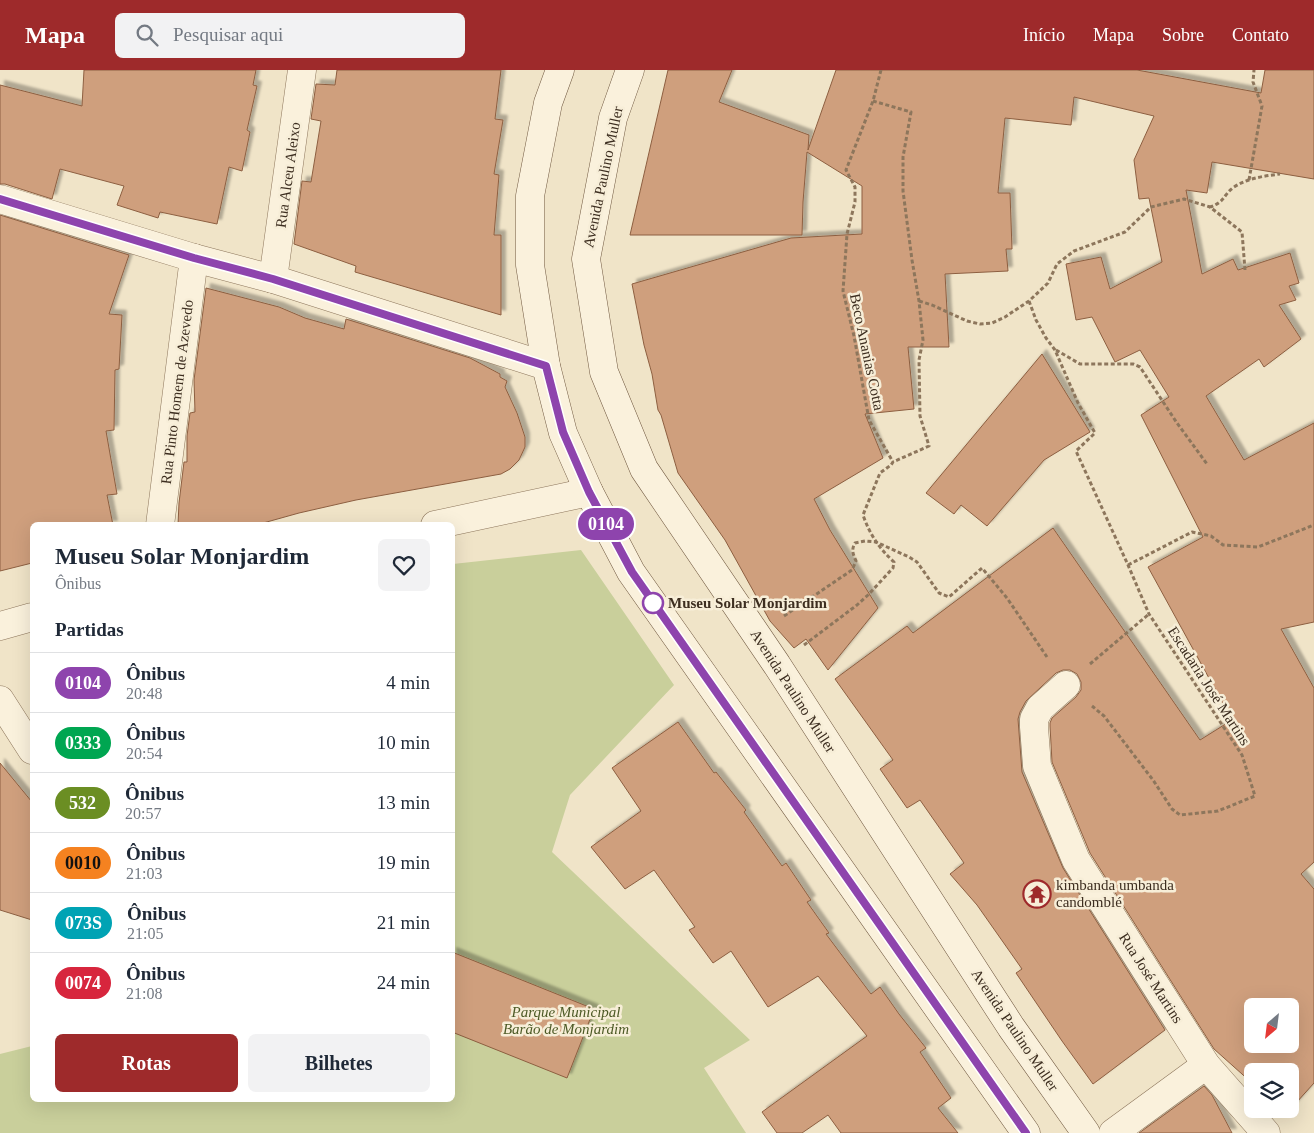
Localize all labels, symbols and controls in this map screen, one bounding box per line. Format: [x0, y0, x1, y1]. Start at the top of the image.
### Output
search box [115, 13, 465, 58]
icon: search [133, 21, 161, 49]
text: Mapa [25, 22, 85, 48]
text: Pesquisar aqui [173, 24, 283, 45]
text: Início [1023, 25, 1065, 45]
text: Mapa [1093, 25, 1134, 45]
text: Sobre [1162, 25, 1204, 45]
text: Contato [1232, 25, 1289, 45]
street label: Avenida Paulino Muller [580, 105, 626, 249]
street label: Rua Alceu Aleixo [273, 121, 303, 229]
street label: Beco Ananias Cotta [847, 292, 887, 412]
street label: Rua Pinto Homem de Azevedo [158, 299, 196, 485]
line badge: 0104 [571, 508, 641, 540]
text: 0104 [588, 514, 624, 534]
button: heart [378, 539, 430, 591]
text: Museu Solar Monjardim [55, 543, 309, 569]
text: Ônibus [55, 575, 101, 592]
marker: Museu Solar Monjardim [642, 592, 664, 614]
place label: Museu Solar Monjardim [668, 595, 827, 611]
text: Partidas [55, 619, 124, 640]
street label: Escadaria José Martins [1165, 624, 1253, 748]
street label: Avenida Paulino Muller [747, 626, 839, 756]
text: Ônibus [126, 663, 185, 684]
text: 4 min [386, 672, 430, 693]
text: 0104 [65, 673, 101, 693]
text: 20:48 [126, 685, 162, 702]
text: Ônibus [126, 723, 185, 744]
text: 10 min [377, 732, 430, 753]
text: 0333 [65, 733, 101, 753]
text: 20:54 [126, 745, 162, 762]
text: Ônibus [125, 783, 184, 804]
text: 13 min [377, 792, 430, 813]
text: 532 [69, 793, 96, 813]
text: 20:57 [125, 805, 161, 822]
text: Ônibus [126, 843, 185, 864]
text: 19 min [377, 852, 430, 873]
text: 0010 [65, 853, 101, 873]
text: 21:03 [126, 865, 162, 882]
place label: kimbanda umbanda candomblé [1056, 877, 1174, 910]
temple icon: kimbanda umbanda candomblé [1022, 879, 1052, 909]
text: Ônibus [127, 903, 186, 924]
text: 21 min [377, 912, 430, 933]
text: 073S [65, 913, 102, 933]
text: 21:05 [127, 925, 163, 942]
street label: Rua José Martins [1116, 930, 1186, 1026]
text: Ônibus [126, 963, 185, 984]
street label: Avenida Paulino Muller [968, 966, 1062, 1094]
text: 24 min [377, 972, 430, 993]
text: 0074 [65, 973, 101, 993]
text: 21:08 [126, 985, 162, 1002]
north arrow [1244, 998, 1299, 1052]
map controls [1244, 998, 1299, 1118]
park label: Parque Municipal Barão de Monjardim [503, 1004, 629, 1037]
button: Rotas [55, 1034, 238, 1092]
button: Bilhetes [248, 1034, 430, 1092]
button: layers [1244, 1063, 1299, 1118]

